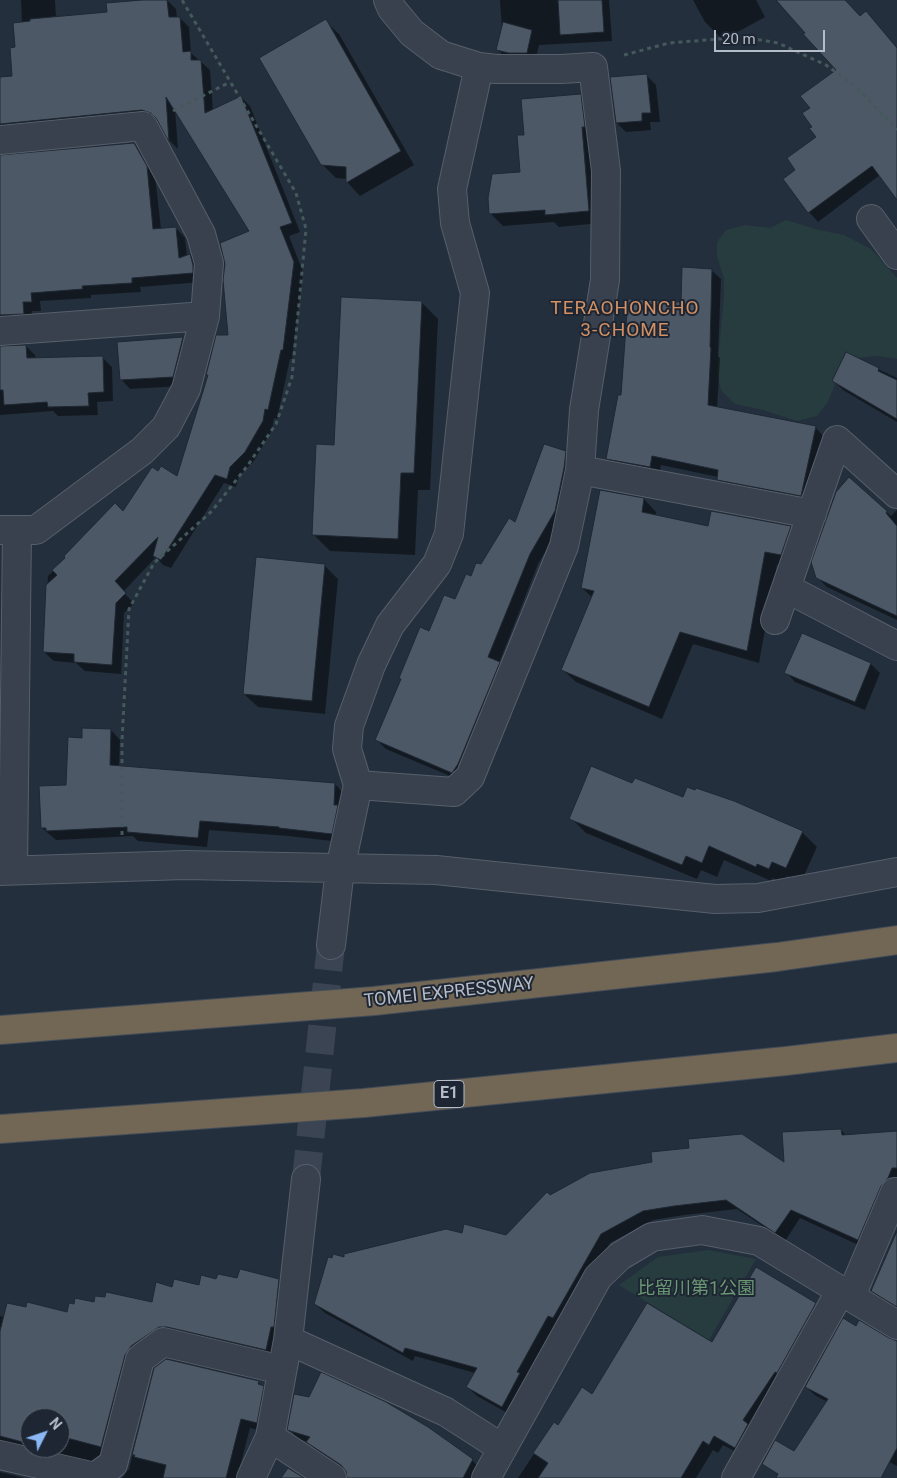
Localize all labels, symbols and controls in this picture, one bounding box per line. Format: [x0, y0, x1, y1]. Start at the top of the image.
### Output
scale bar [717, 20, 828, 52]
text: 20 m [722, 30, 756, 48]
district label: TERAOHONCHO 3-CHOME [549, 298, 701, 342]
street label: TOMEI EXPRESSWAY [363, 973, 535, 1013]
road number: E1 [434, 1080, 464, 1108]
park label: 比留川第1公園 [637, 1278, 755, 1300]
north arrow [20, 1408, 70, 1458]
text: N [46, 1415, 65, 1433]

